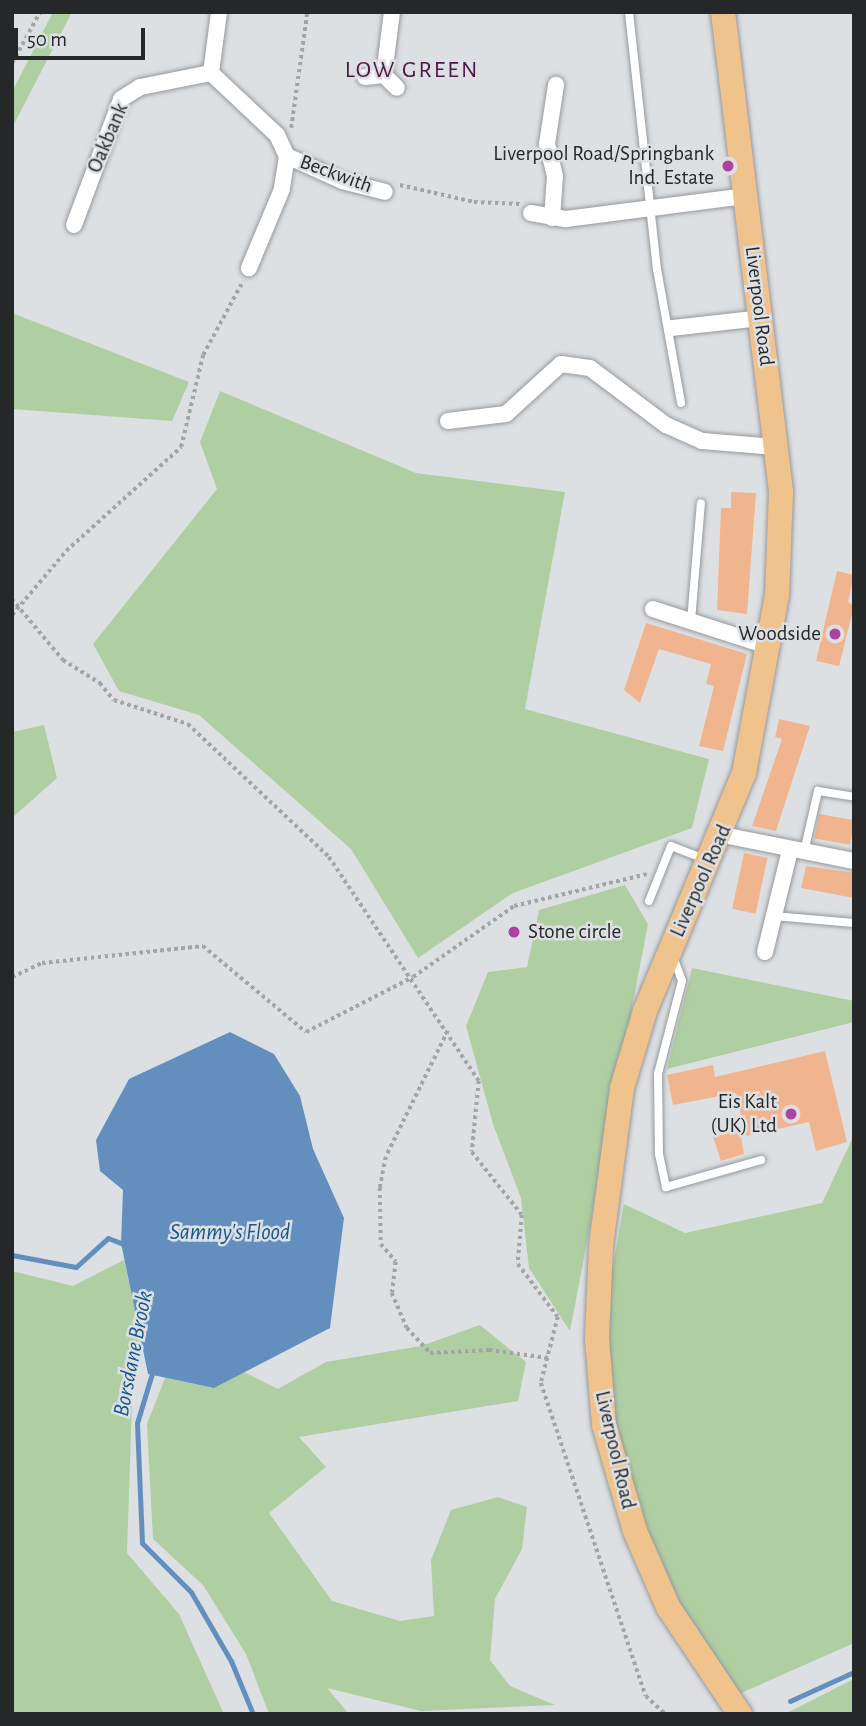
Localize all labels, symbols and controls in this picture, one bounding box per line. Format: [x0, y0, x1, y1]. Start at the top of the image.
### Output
scale bar [18, 14, 149, 58]
text: 50 m [27, 29, 67, 50]
district label: LOW GREEN [346, 57, 478, 85]
street label: Oakbank [82, 99, 134, 177]
place label: Liverpool Road/Springbank Ind. Estate [493, 141, 714, 191]
street label: Beckwith [296, 149, 376, 199]
marker: Liverpool Road/Springbank Ind. Estate [720, 158, 736, 174]
street label: Liverpool Road [739, 245, 779, 367]
place label: Woodside [738, 621, 821, 647]
marker: Woodside [827, 626, 843, 642]
street label: Liverpool Road [665, 821, 737, 941]
place label: Stone circle [528, 919, 621, 945]
marker: Stone circle [506, 924, 522, 940]
place label: Eis Kalt (UK) Ltd [710, 1089, 777, 1139]
marker: Eis Kalt (UK) Ltd [783, 1106, 799, 1122]
water label: Sammy's Flood [170, 1219, 290, 1247]
water label: Borsdane Brook [108, 1289, 160, 1419]
street label: Liverpool Road [589, 1388, 641, 1512]

